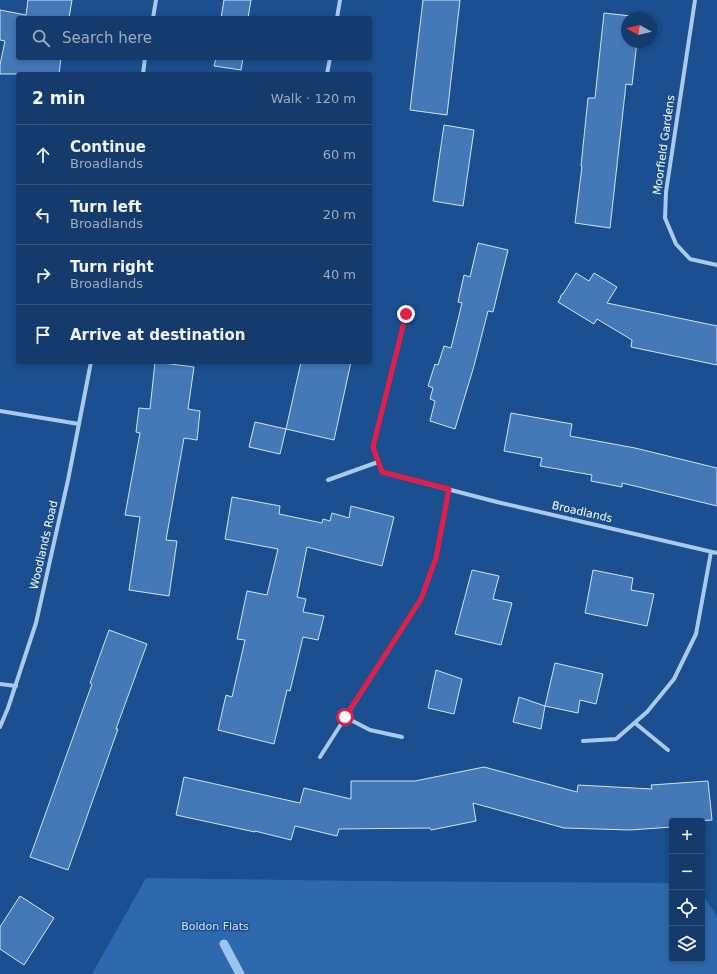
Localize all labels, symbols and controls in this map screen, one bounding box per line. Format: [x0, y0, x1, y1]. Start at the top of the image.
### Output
north arrow [621, 12, 657, 48]
search box [16, 16, 372, 60]
icon: search [30, 27, 52, 49]
text: Search here [62, 29, 152, 47]
text: 2 min [32, 88, 85, 108]
text: Walk · 120 m [271, 91, 356, 106]
street label: Moorfield Gardens [651, 94, 677, 196]
text: Continue [70, 138, 146, 156]
icon: ahead [32, 144, 54, 166]
text: 60 m [323, 147, 356, 162]
text: Broadlands [70, 156, 143, 171]
text: Turn left [70, 198, 142, 216]
icon: left [32, 204, 54, 226]
text: 20 m [323, 207, 356, 222]
text: Broadlands [70, 216, 143, 231]
text: Turn right [70, 258, 154, 276]
icon: right [32, 264, 54, 286]
text: 40 m [323, 267, 356, 282]
text: Broadlands [70, 276, 143, 291]
route end [397, 305, 415, 323]
icon: arrive [32, 324, 54, 346]
text: Arrive at destination [70, 326, 245, 344]
street label: Woodlands Road [27, 499, 61, 591]
street label: Broadlands [550, 499, 614, 525]
route start [336, 708, 354, 726]
map controls [669, 818, 705, 962]
button: + [669, 818, 705, 854]
button: − [669, 854, 705, 890]
button: locate [669, 890, 705, 926]
park label: Boldon Flats [181, 920, 249, 933]
button: layers [669, 926, 705, 962]

